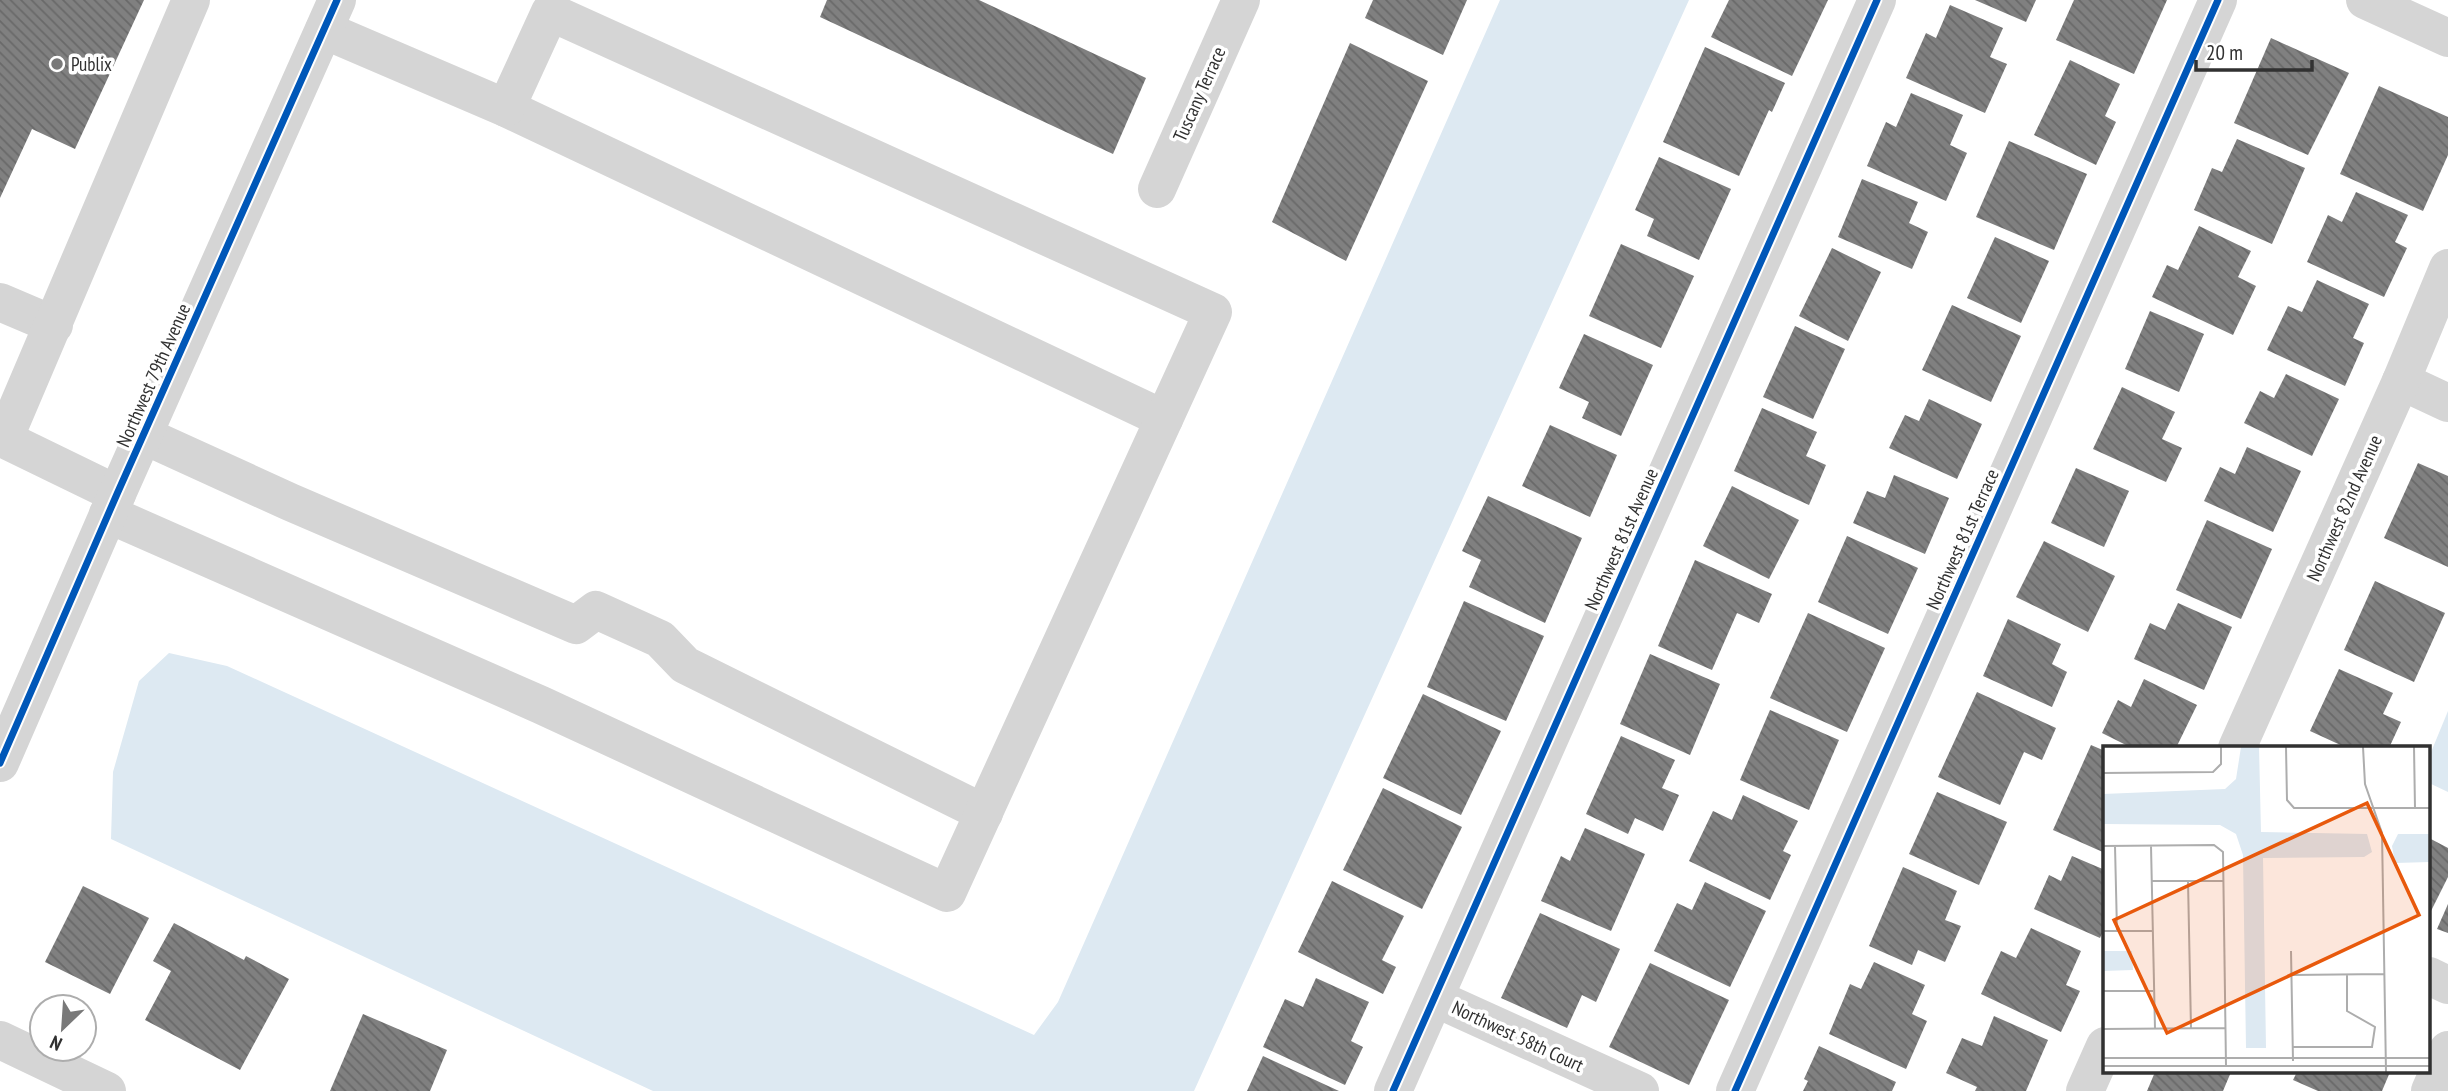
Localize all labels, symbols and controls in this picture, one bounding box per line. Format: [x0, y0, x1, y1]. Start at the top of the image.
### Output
scale bar [2196, 28, 2312, 72]
text: 20 m [2206, 39, 2243, 66]
street label: Tuscany Terrace [1167, 43, 1231, 145]
place label: Publix [71, 52, 112, 76]
marker: Publix [49, 56, 65, 72]
street label: Northwest 79th Avenue [111, 299, 195, 450]
street label: Northwest 82nd Avenue [2301, 431, 2387, 585]
street label: Northwest 81st Avenue [1579, 464, 1663, 614]
street label: Northwest 81st Terrace [1920, 465, 2004, 613]
inset map [2103, 746, 2430, 1074]
north arrow [28, 993, 98, 1063]
street label: Northwest 58th Court [1448, 995, 1588, 1077]
text: N [46, 1030, 66, 1056]

